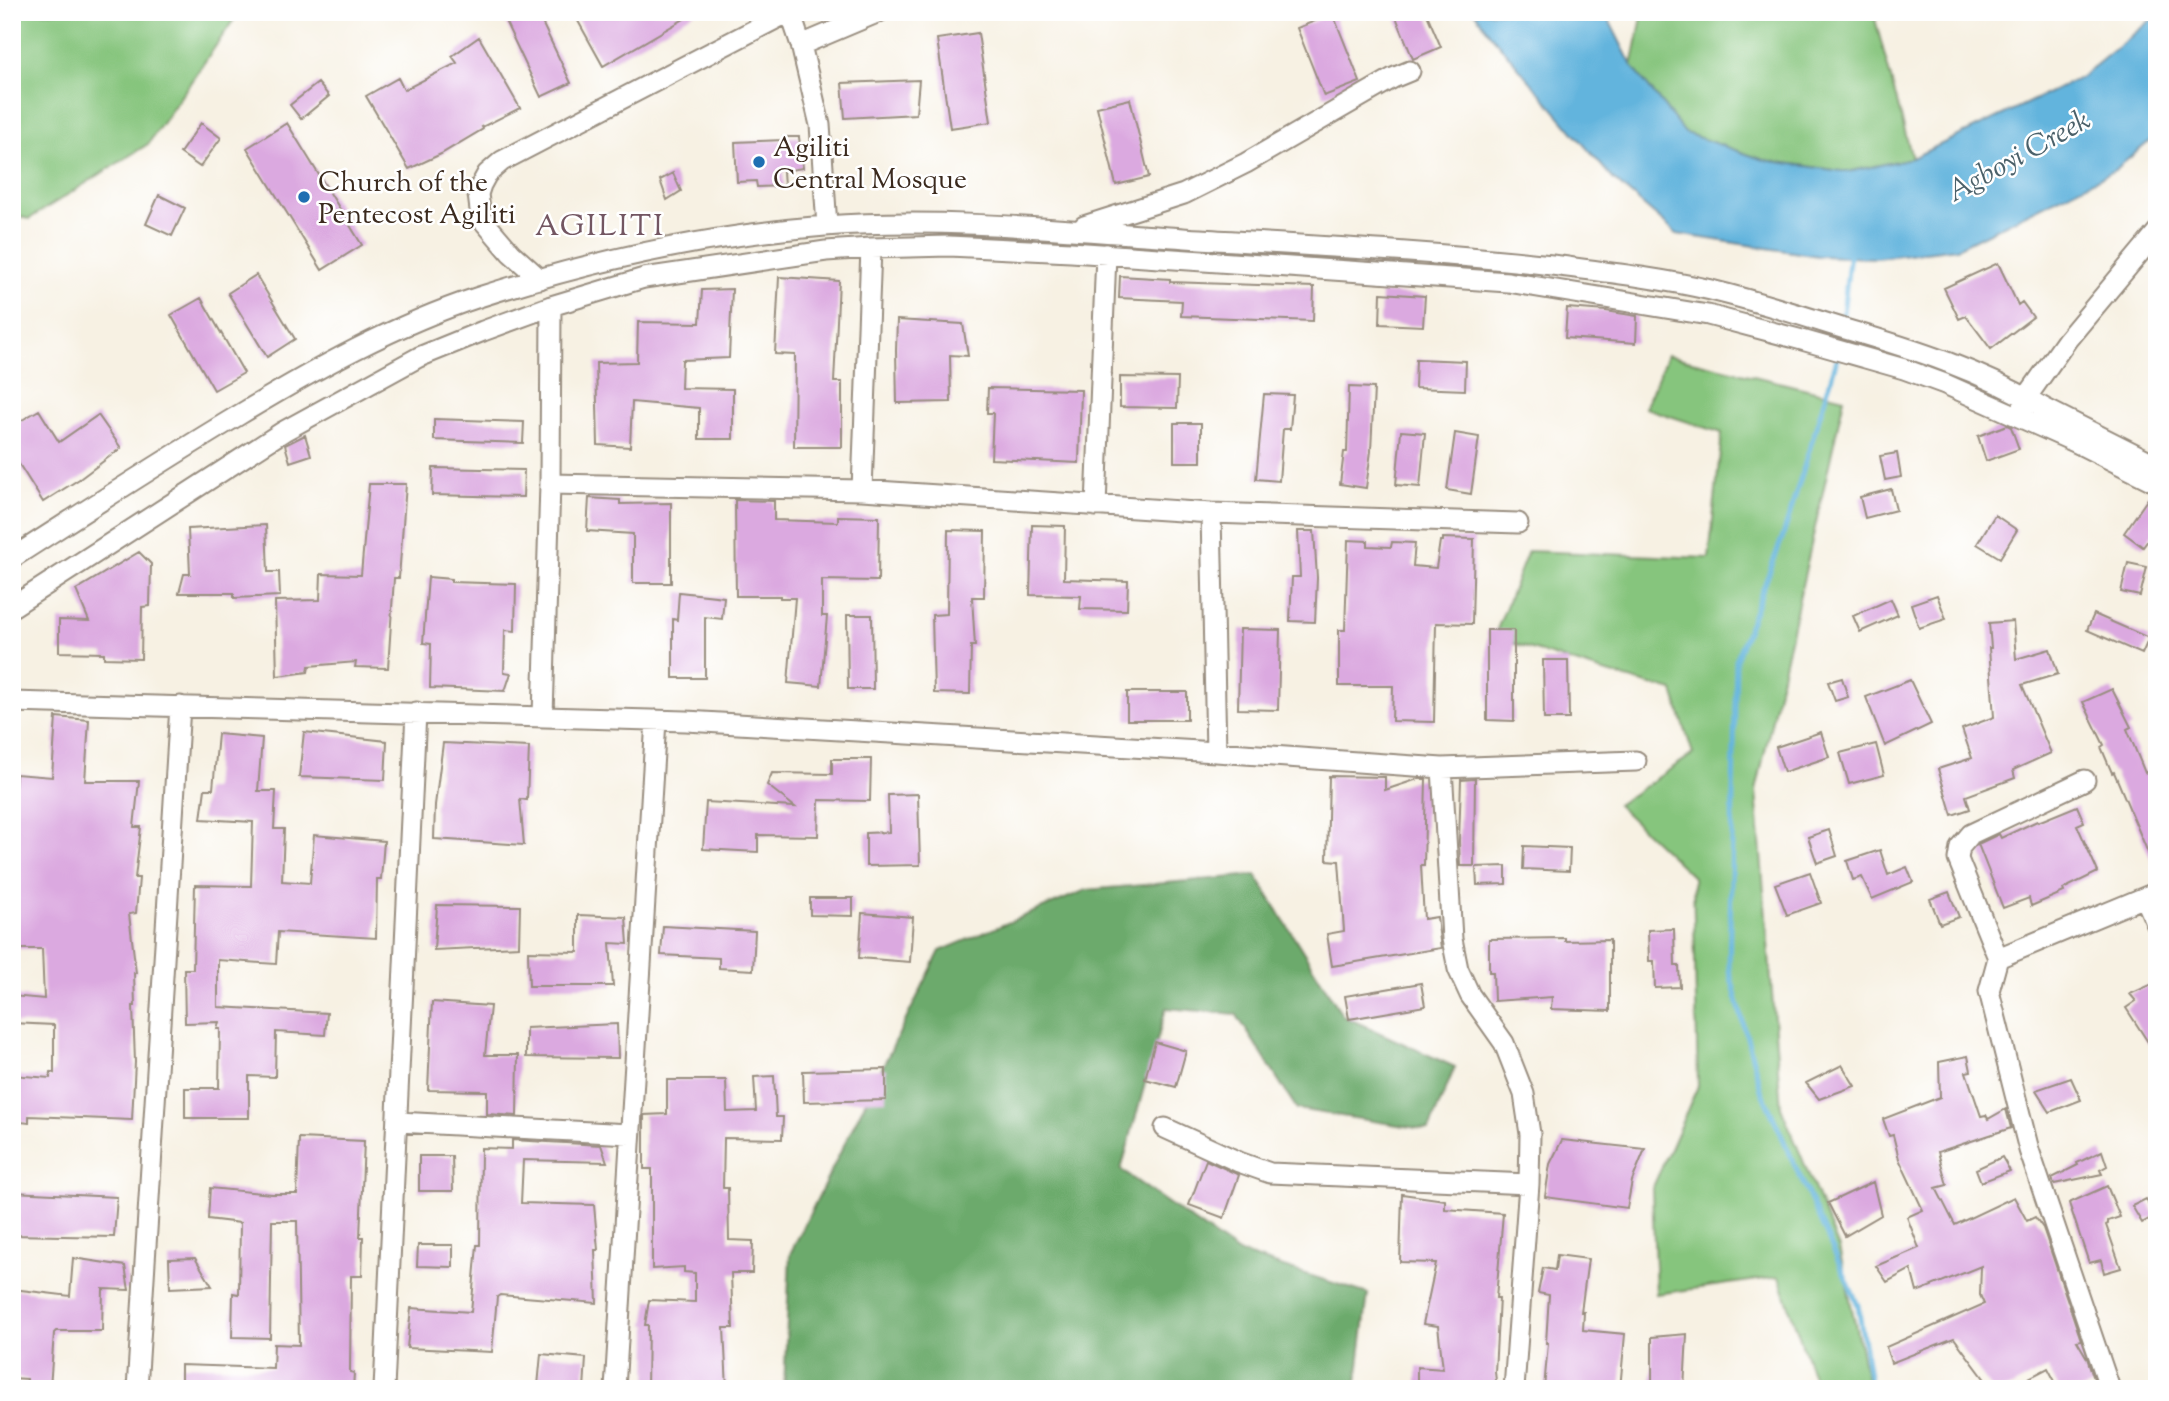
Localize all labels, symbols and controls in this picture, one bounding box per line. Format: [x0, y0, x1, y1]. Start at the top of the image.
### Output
water label: Agboyi Creek [1940, 100, 2099, 214]
place label: Agiliti Central Mosque [773, 129, 967, 201]
marker: Agiliti Central Mosque [751, 154, 767, 170]
place label: Church of the Pentecost Agiliti [318, 164, 516, 236]
marker: Church of the Pentecost Agiliti [296, 189, 312, 205]
district label: AGILITI [535, 206, 665, 249]

